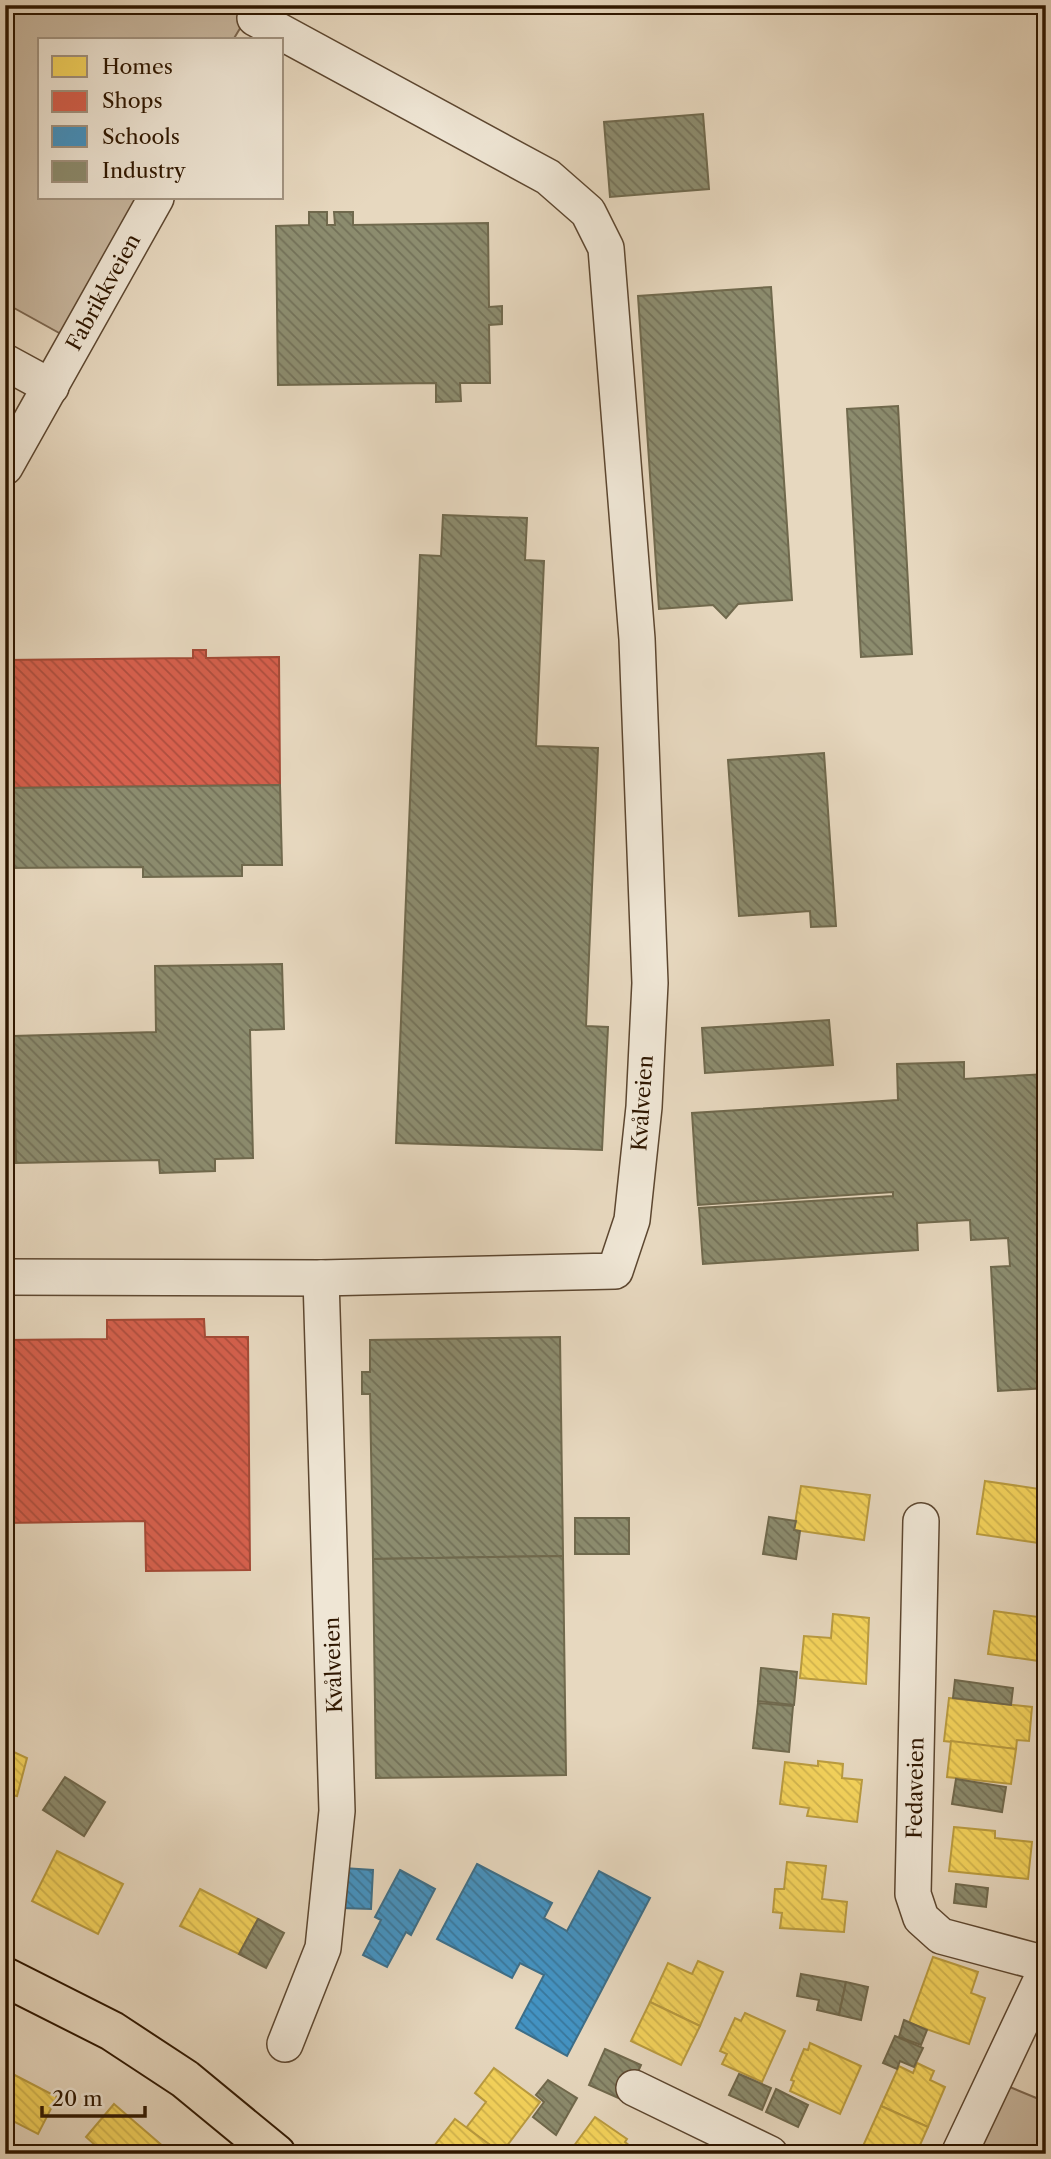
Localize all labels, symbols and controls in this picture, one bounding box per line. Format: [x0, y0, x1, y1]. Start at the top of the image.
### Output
legend [38, 38, 284, 200]
text: Homes [102, 54, 173, 79]
text: Shops [102, 88, 163, 113]
text: Schools [102, 124, 180, 149]
text: Industry [102, 158, 186, 183]
street label: Fabrikkveien [61, 229, 145, 355]
street label: Kvålveien [626, 1054, 658, 1152]
street label: Kvålveien [319, 1617, 347, 1713]
street label: Fedaveien [902, 1737, 928, 1839]
scale bar [42, 2075, 145, 2119]
text: 20 m [52, 2086, 103, 2111]

